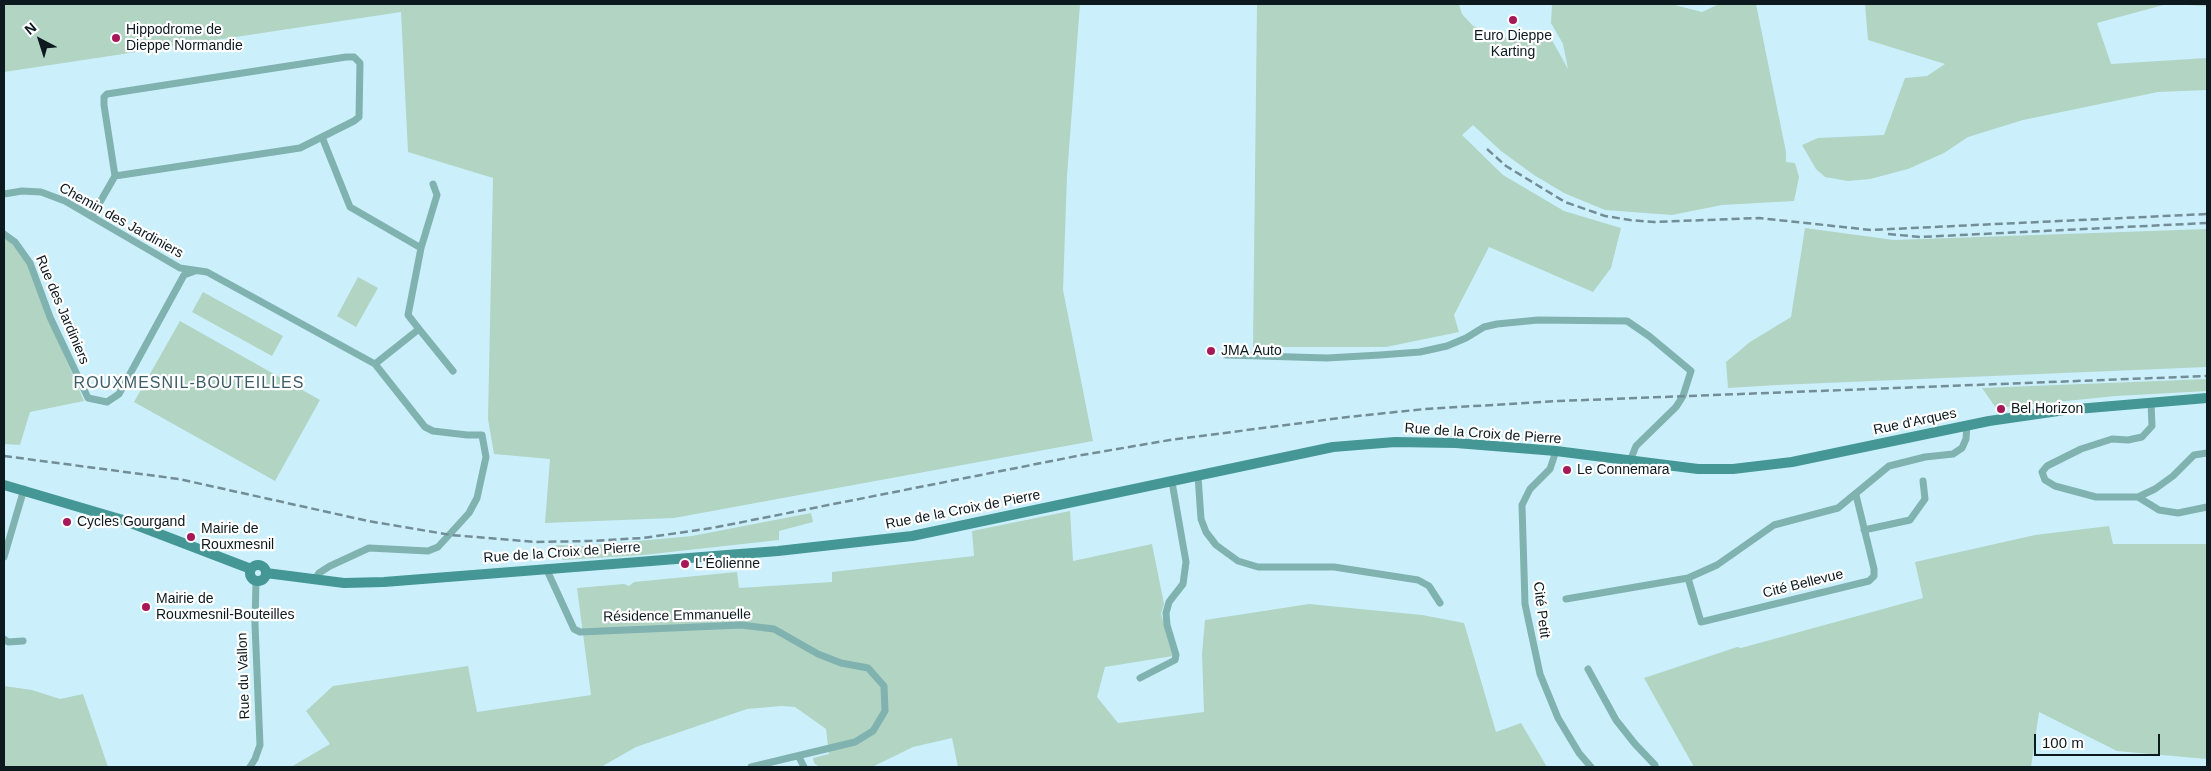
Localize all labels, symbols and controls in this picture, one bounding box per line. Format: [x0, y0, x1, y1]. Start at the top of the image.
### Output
marker: Euro Dieppe Karting [1507, 14, 1519, 26]
north arrow [15, 15, 65, 65]
text: N [21, 19, 39, 38]
place label: Hippodrome de Dieppe Normandie [126, 22, 243, 54]
place label: Euro Dieppe Karting [1474, 28, 1552, 60]
marker: Hippodrome de Dieppe Normandie [110, 32, 122, 44]
street label: Chemin des Jardiniers [56, 180, 186, 262]
street label: Rue des Jardiniers [31, 253, 93, 367]
place label: JMA Auto [1221, 343, 1282, 359]
marker: JMA Auto [1205, 345, 1217, 357]
district label: ROUXMESNIL-BOUTEILLES [71, 374, 307, 394]
place label: Bel Horizon [2011, 401, 2083, 417]
marker: Bel Horizon [1995, 403, 2007, 415]
street label: Rue d'Arques [1872, 405, 1958, 439]
street label: Rue de la Croix de Pierre [1404, 420, 1562, 448]
place label: Le Connemara [1577, 462, 1670, 478]
marker: Le Connemara [1561, 464, 1573, 476]
street label: Rue de la Croix de Pierre [884, 487, 1042, 533]
place label: Cycles Gourgand [77, 514, 185, 530]
marker: Cycles Gourgand [61, 516, 73, 528]
place label: Mairie de Rouxmesnil [201, 521, 274, 554]
marker: Mairie de Rouxmesnil [185, 531, 197, 543]
street label: Rue de la Croix de Pierre [483, 539, 641, 567]
place label: L'Éolienne [695, 556, 760, 572]
marker: L'Éolienne [679, 558, 691, 570]
street label: Cité Bellevue [1761, 566, 1845, 602]
street label: Cité Petit [1529, 581, 1553, 639]
place label: Mairie de Rouxmesnil-Bouteilles [156, 591, 295, 624]
marker: Mairie de Rouxmesnil-Bouteilles [140, 601, 152, 613]
street label: Résidence Emmanuelle [603, 606, 751, 626]
street label: Rue du Vallon [234, 632, 254, 720]
scale bar [2036, 724, 2162, 756]
text: 100 m [2042, 734, 2084, 751]

